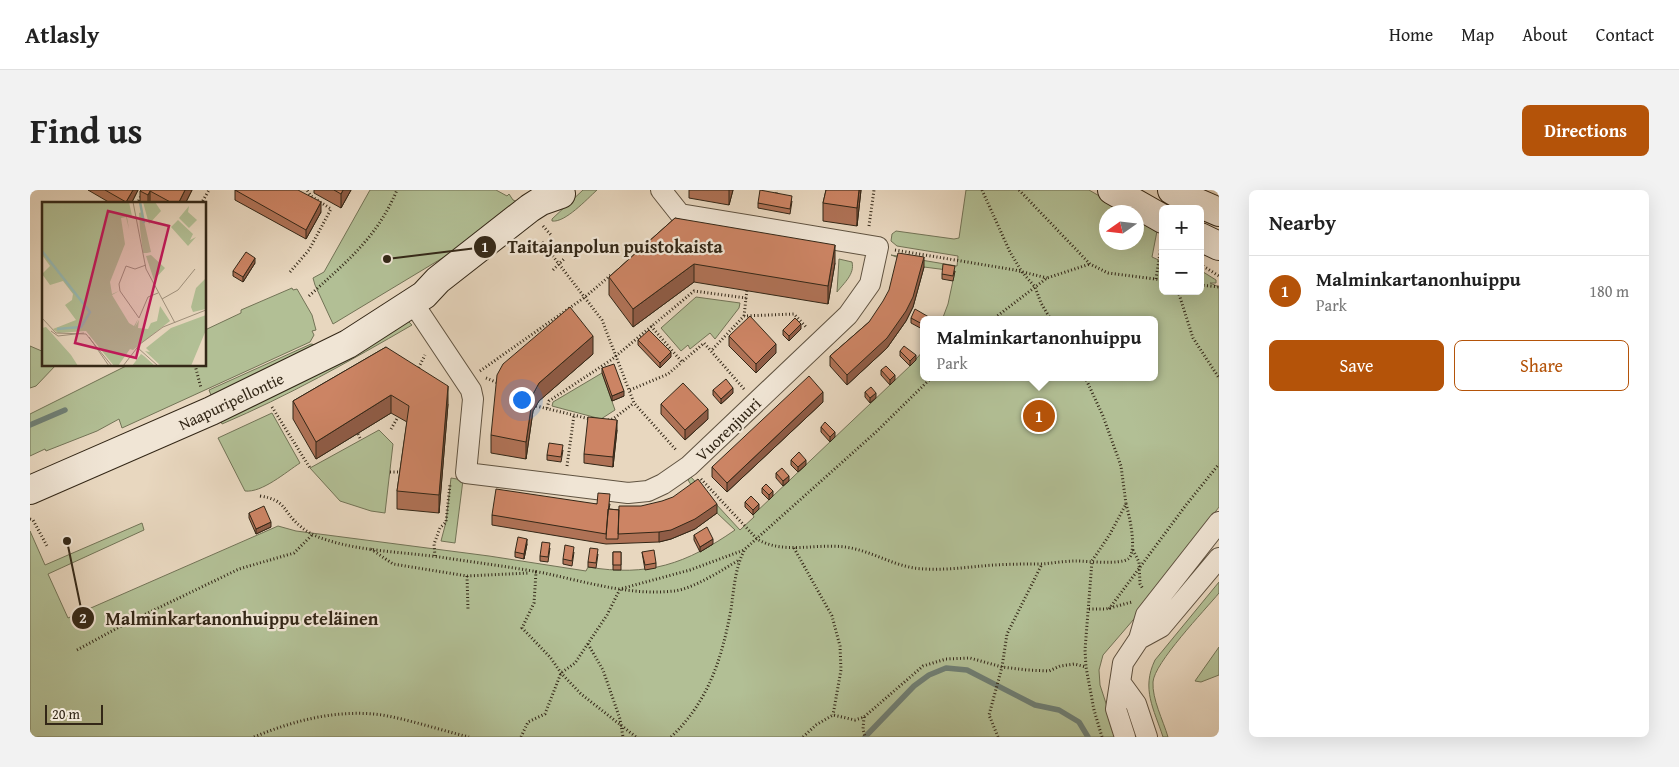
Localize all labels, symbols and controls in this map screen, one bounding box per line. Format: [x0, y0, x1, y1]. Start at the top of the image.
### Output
text: Atlasly [25, 17, 99, 52]
text: Home [1389, 21, 1433, 48]
text: Map [1461, 21, 1494, 48]
text: About [1522, 21, 1568, 48]
text: Contact [1596, 21, 1654, 48]
text: Find us [30, 105, 143, 156]
button: Directions [1522, 105, 1649, 156]
inset map [42, 202, 206, 366]
north arrow [1099, 205, 1144, 250]
map controls [1159, 205, 1204, 295]
button: + [1159, 205, 1204, 250]
text: Nearby [1269, 207, 1336, 238]
callout: Taitajanpolun puistokaista [473, 230, 733, 263]
text: Taitajanpolun puistokaista [507, 233, 723, 260]
text: 1 [481, 236, 489, 257]
button: − [1159, 250, 1204, 295]
text: Malminkartanonhuippu [1316, 265, 1521, 293]
text: 1 [1281, 279, 1289, 303]
text: 180 m [1589, 279, 1629, 303]
text: Park [1316, 293, 1347, 317]
popup [920, 316, 1158, 381]
text: Malminkartanonhuippu [937, 323, 1141, 351]
button: Save [1269, 340, 1444, 391]
button: Share [1454, 340, 1629, 391]
text: Park [937, 351, 968, 375]
street label: Naapuripellontie [174, 366, 288, 436]
your location [509, 387, 535, 413]
street label: Vuorenjuuri [690, 391, 766, 466]
pin: 1 [1023, 397, 1055, 435]
callout: Malminkartanonhuippu eteläinen [71, 602, 389, 635]
text: Malminkartanonhuippu eteläinen [106, 605, 379, 632]
text: 2 [79, 607, 87, 628]
scale bar [45, 702, 102, 725]
text: 20 m [52, 704, 80, 724]

